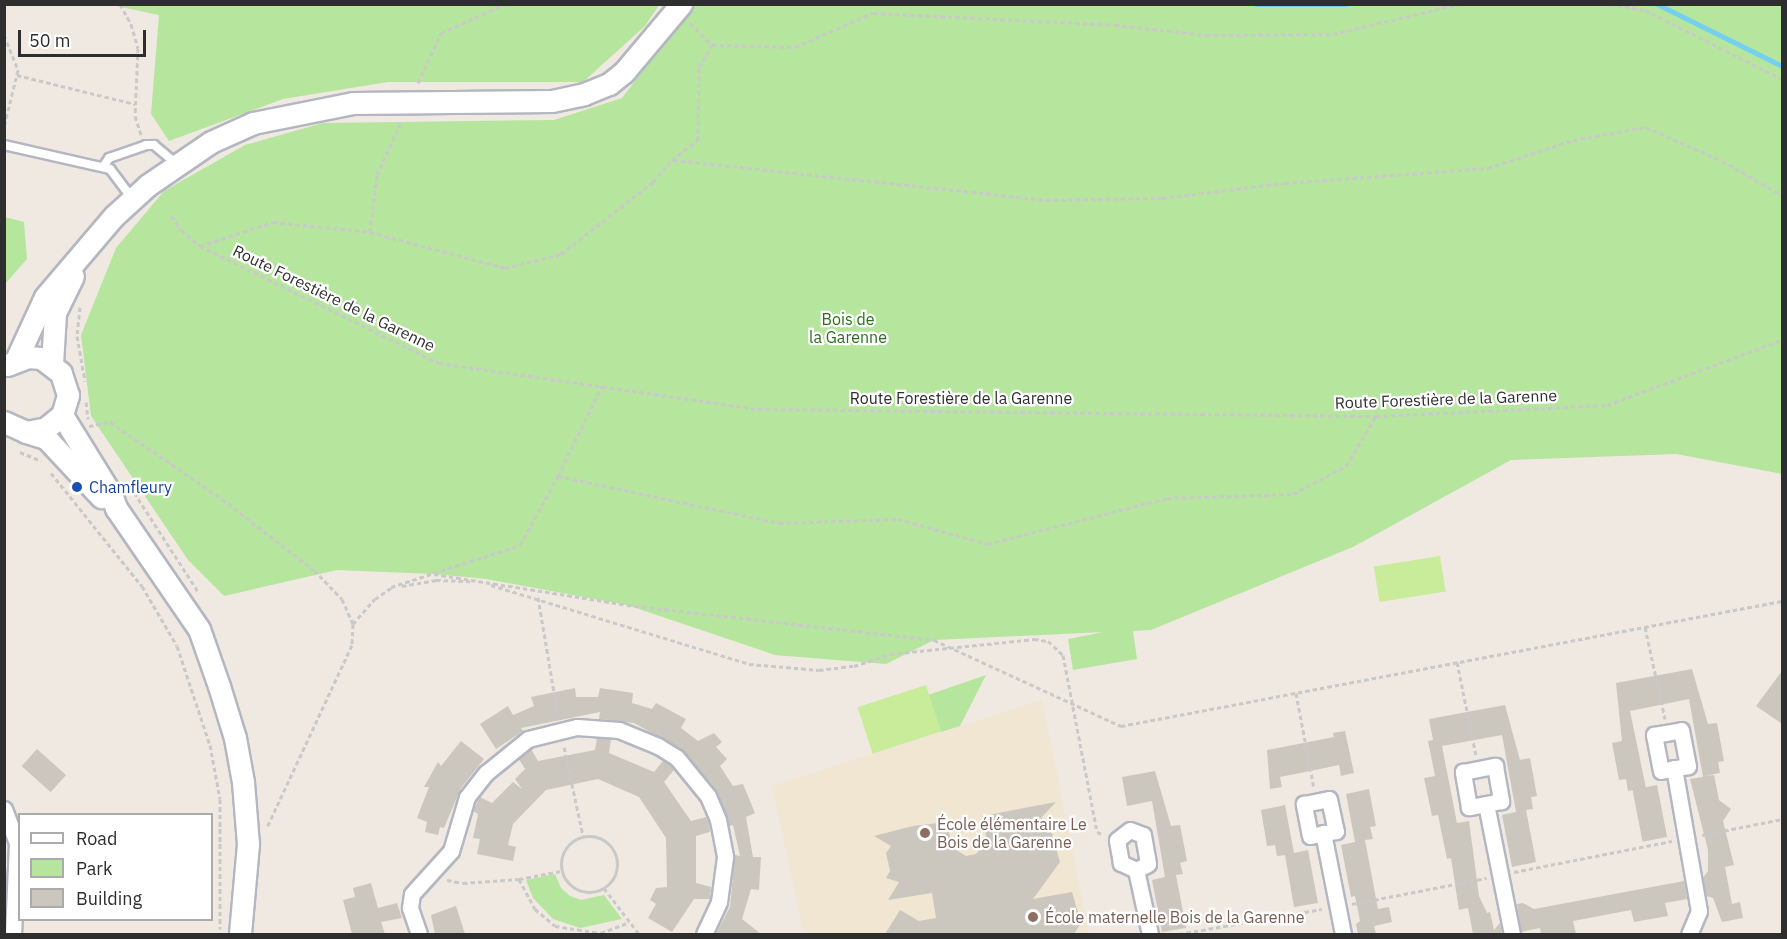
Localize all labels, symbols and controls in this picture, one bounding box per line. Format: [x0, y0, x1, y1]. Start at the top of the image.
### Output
scale bar [21, 18, 148, 56]
text: 50 m [29, 29, 71, 52]
street label: Route Forestière de la Garenne [230, 241, 438, 355]
park label: Bois de la Garenne [809, 309, 887, 347]
street label: Route Forestière de la Garenne [1335, 386, 1557, 412]
street label: Route Forestière de la Garenne [850, 388, 1072, 408]
place label: Chamfleury [89, 477, 172, 497]
marker: Chamfleury [70, 480, 84, 494]
legend [18, 813, 213, 921]
place label: École élémentaire Le Bois de la Garenne [937, 814, 1087, 852]
marker: École élémentaire Le Bois de la Garenne [918, 826, 932, 840]
text: Road [76, 827, 117, 850]
text: Park [76, 857, 112, 880]
text: Building [76, 887, 142, 910]
place label: École maternelle Bois de la Garenne [1045, 907, 1304, 927]
marker: École maternelle Bois de la Garenne [1026, 910, 1040, 924]

